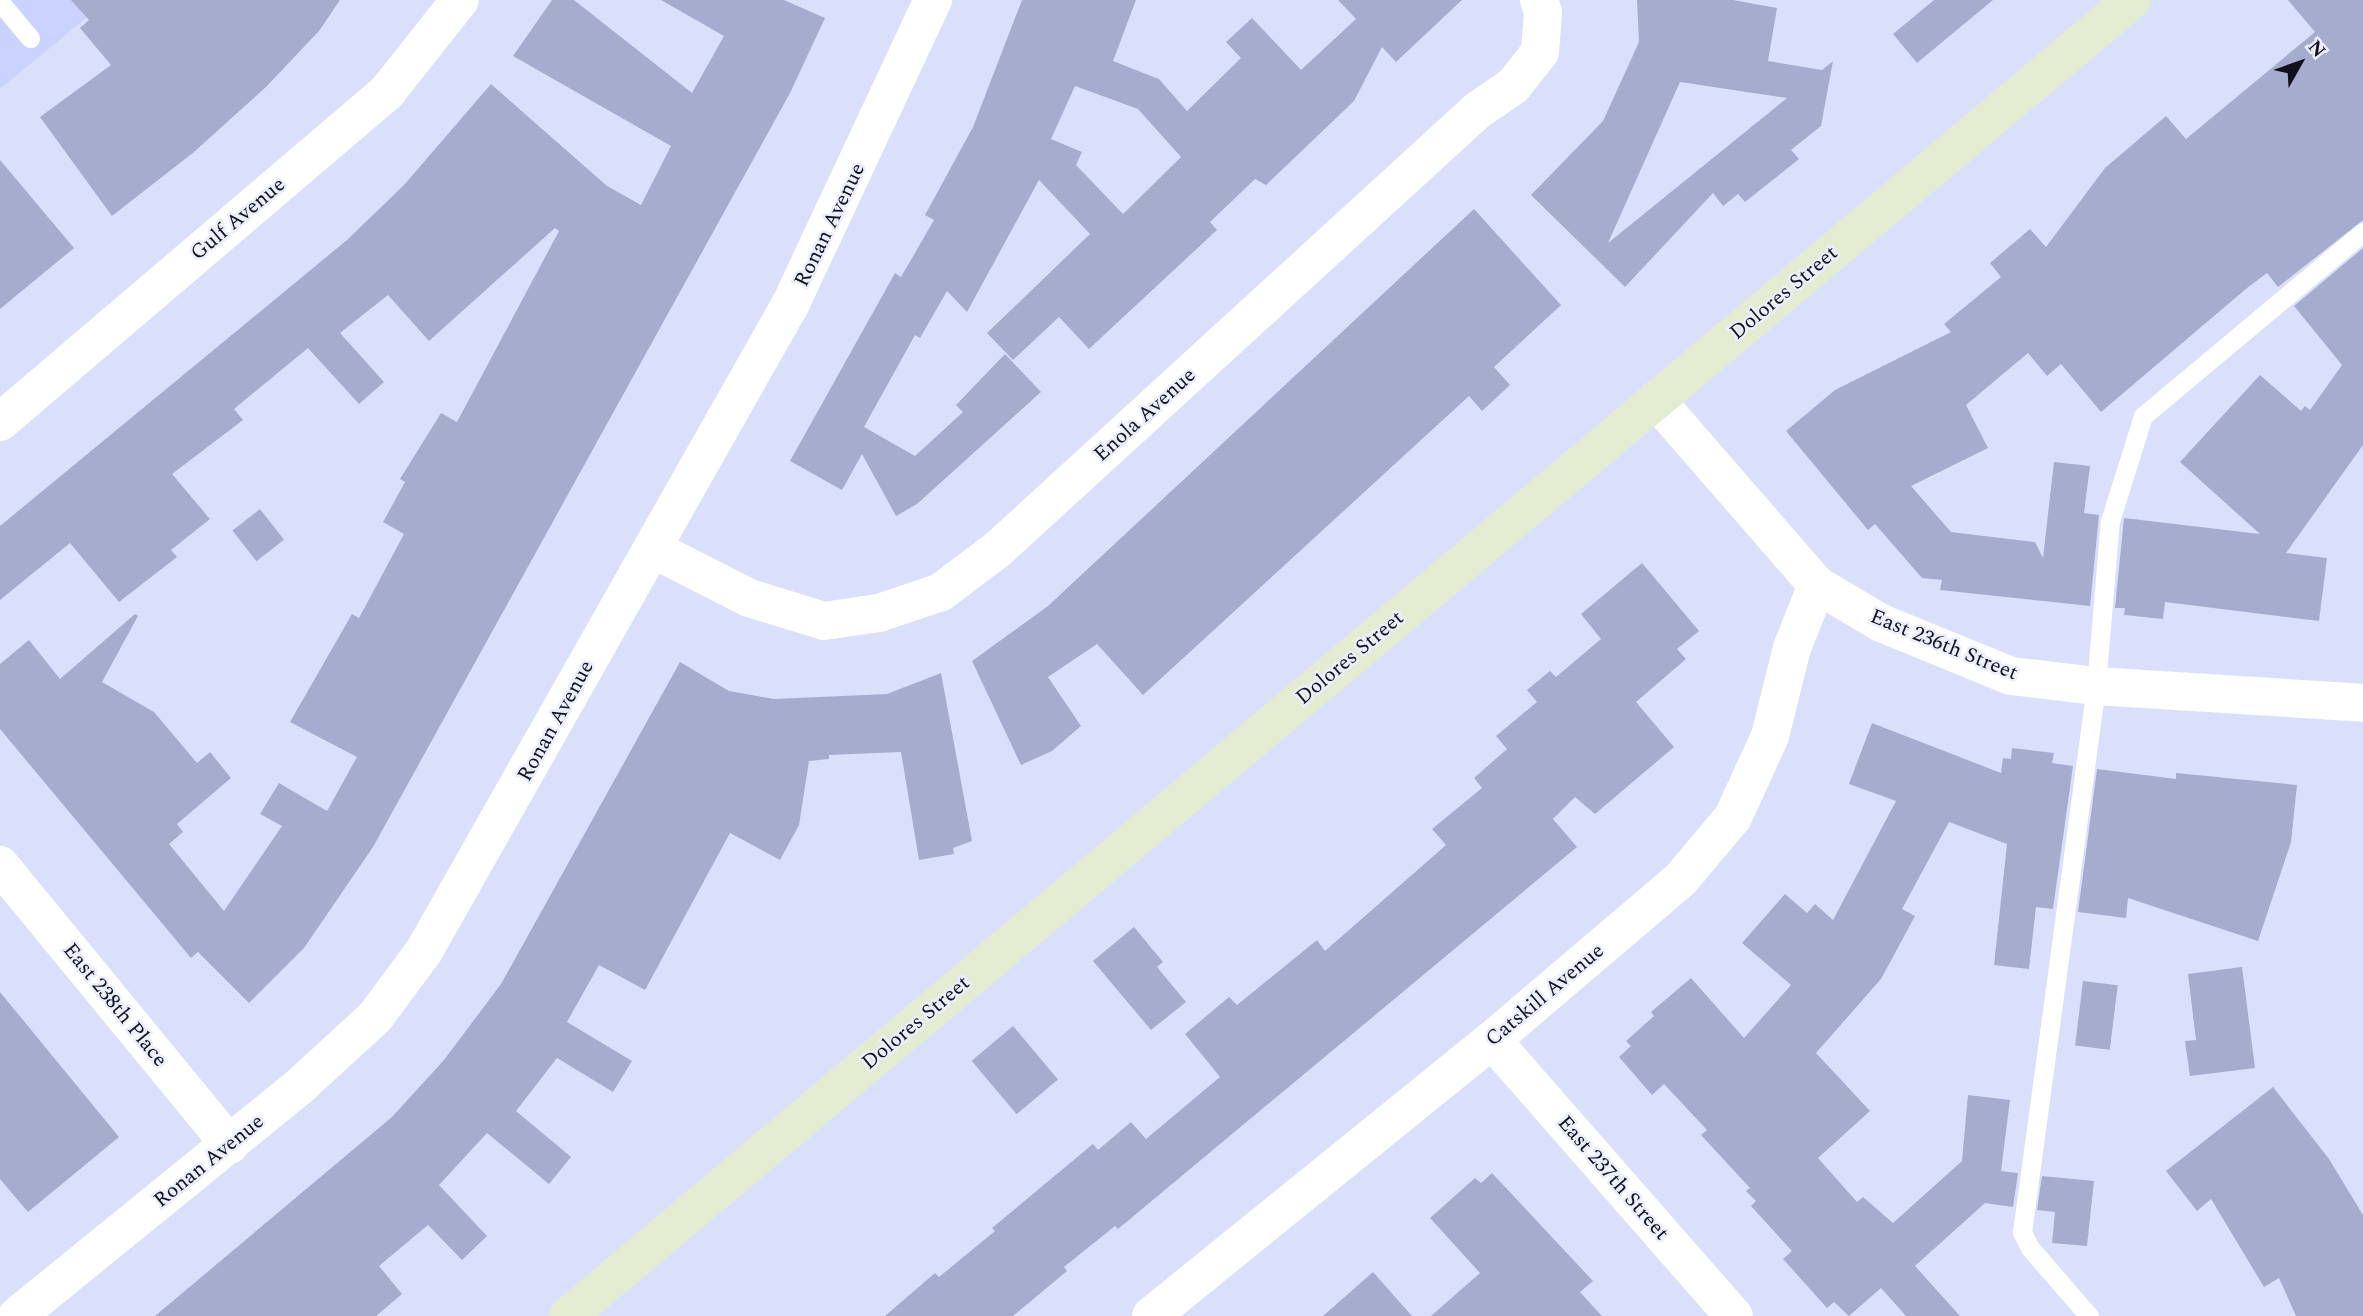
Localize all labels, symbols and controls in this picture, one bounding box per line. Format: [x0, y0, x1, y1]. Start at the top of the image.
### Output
north arrow [2265, 28, 2335, 98]
text: N [2300, 34, 2333, 64]
street label: Ronan Avenue [789, 159, 871, 291]
street label: Gulf Avenue [186, 172, 290, 266]
street label: Dolores Street [1725, 241, 1843, 345]
street label: Enola Avenue [1089, 363, 1201, 467]
street label: East 236th Street [1866, 604, 2022, 686]
street label: Dolores Street [1291, 606, 1409, 710]
street label: Ronan Avenue [512, 656, 600, 786]
street label: East 238th Place [57, 938, 173, 1072]
street label: Catskill Avenue [1481, 938, 1609, 1052]
street label: Dolores Street [857, 971, 975, 1075]
street label: Ronan Avenue [149, 1109, 269, 1213]
street label: East 237th Street [1552, 1110, 1674, 1246]

